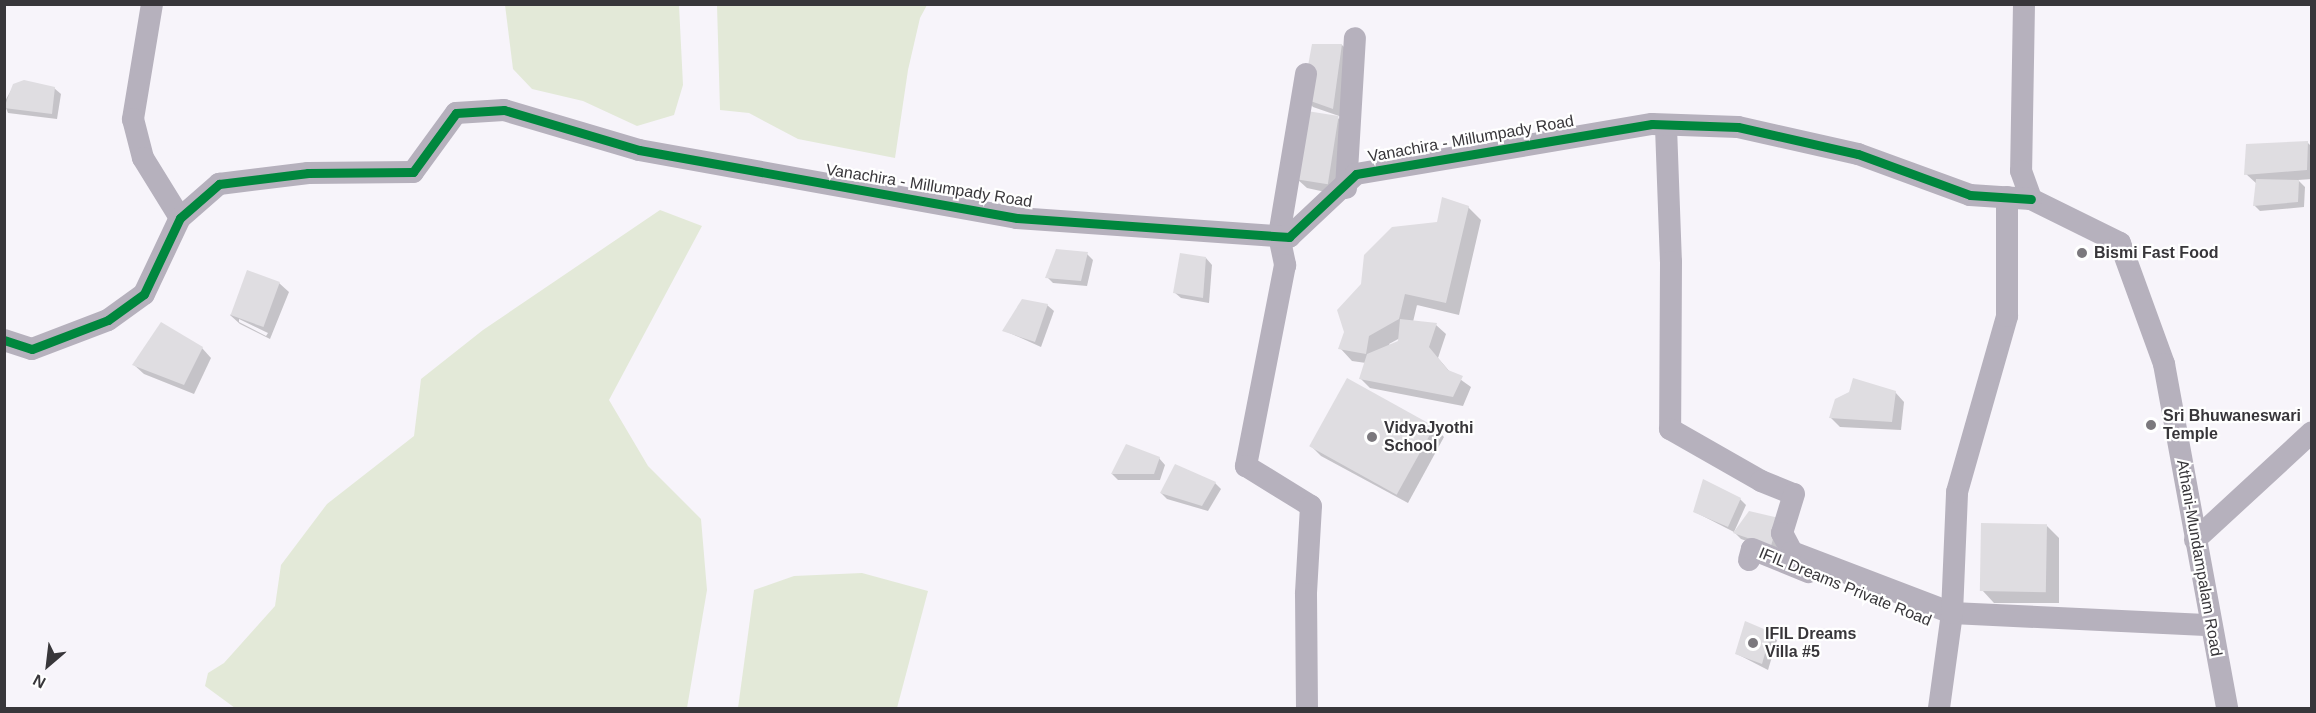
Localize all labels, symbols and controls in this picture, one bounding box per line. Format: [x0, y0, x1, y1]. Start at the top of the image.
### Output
street label: Vanachira - Millumpady Road [1367, 111, 1575, 167]
street label: Vanachira - Millumpady Road [824, 160, 1034, 212]
place label: Bismi Fast Food [2094, 243, 2218, 263]
marker: Bismi Fast Food [2075, 246, 2089, 260]
place label: Sri Bhuwaneswari Temple [2163, 406, 2301, 444]
place label: VidyaJyothi School [1384, 418, 1474, 456]
marker: Sri Bhuwaneswari Temple [2144, 418, 2158, 432]
marker: VidyaJyothi School [1365, 430, 1379, 444]
street label: Athani-Mundampalam Road [2172, 458, 2226, 658]
street label: IFIL Dreams Private Road [1756, 543, 1934, 631]
place label: IFIL Dreams Villa #5 [1765, 624, 1857, 662]
north arrow [18, 635, 78, 695]
marker: IFIL Dreams Villa #5 [1746, 636, 1760, 650]
text: N [30, 671, 48, 692]

